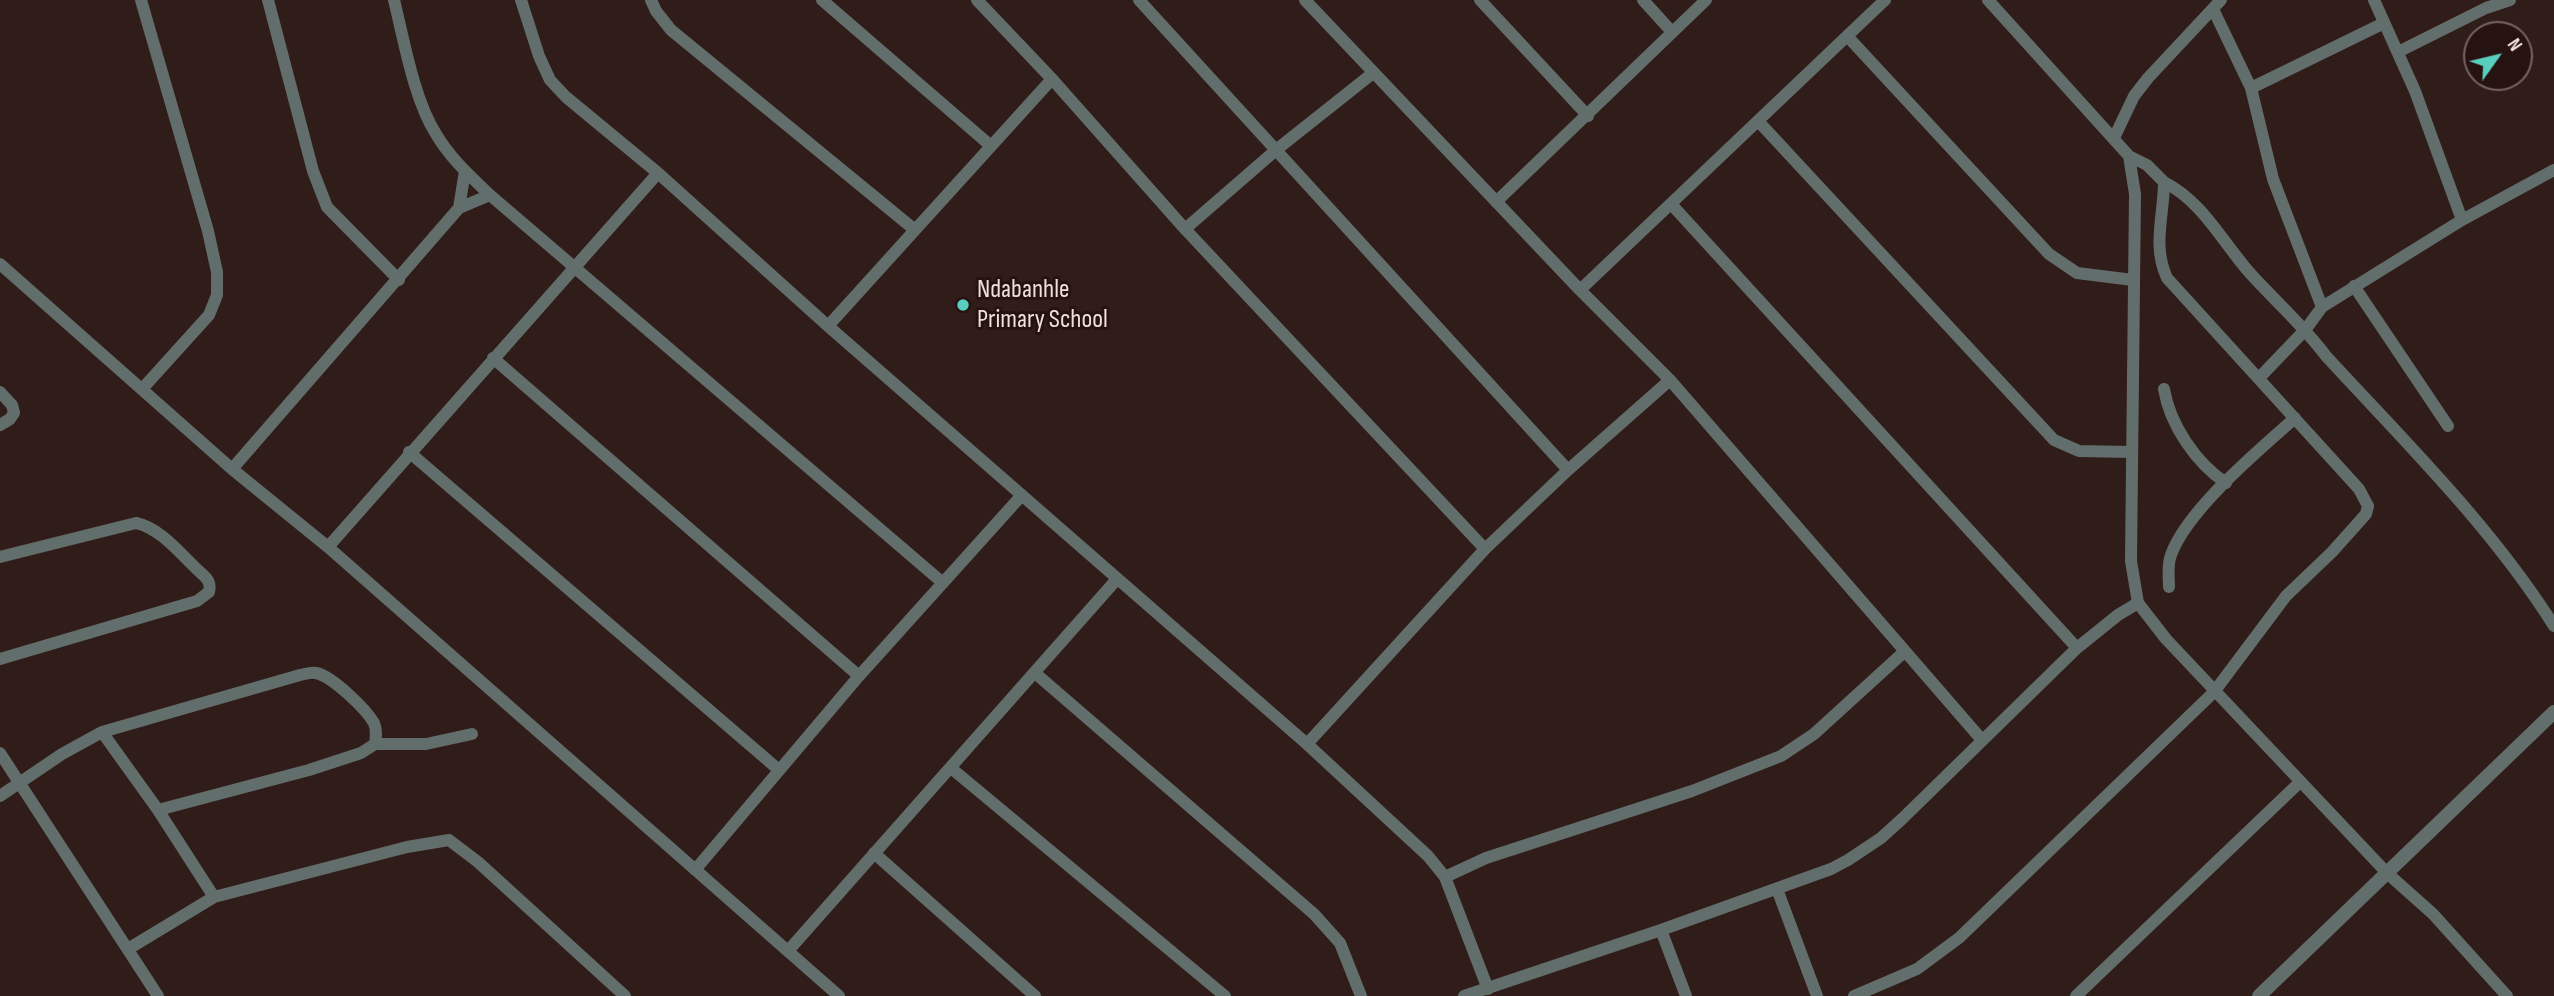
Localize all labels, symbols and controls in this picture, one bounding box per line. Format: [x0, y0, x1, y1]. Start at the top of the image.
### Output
north arrow [2463, 21, 2533, 91]
text: N [2502, 34, 2527, 56]
place label: Ndabanhle Primary School [977, 274, 1108, 336]
marker: Ndabanhle Primary School [955, 297, 971, 313]

